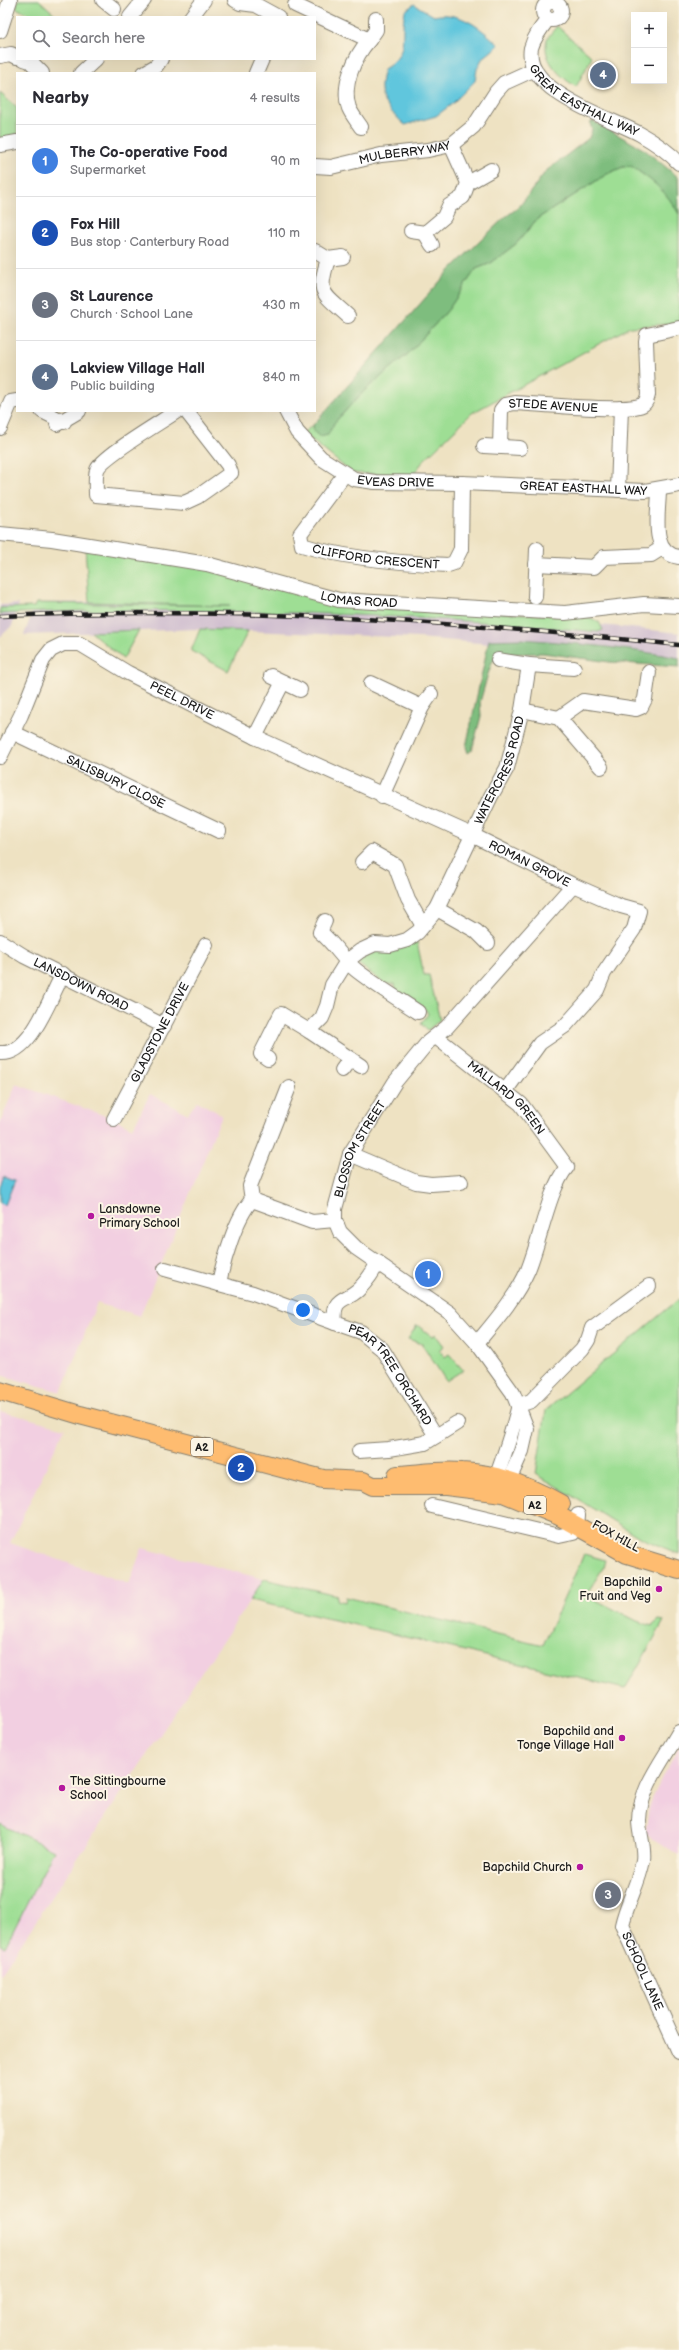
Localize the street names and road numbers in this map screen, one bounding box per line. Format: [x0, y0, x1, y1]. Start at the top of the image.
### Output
street label: GREAT EASTHALL WAY [525, 62, 642, 141]
street label: MULBERRY WAY [357, 138, 453, 168]
street label: STEDE AVENUE [507, 396, 598, 416]
street label: EVEAS DRIVE [356, 473, 434, 491]
street label: GREAT EASTHALL WAY [519, 479, 648, 499]
street label: CLIFFORD CRESCENT [311, 541, 441, 573]
street label: LOMAS ROAD [319, 588, 398, 611]
street label: PEEL DRIVE [147, 678, 216, 723]
street label: WATERCRESS ROAD [472, 714, 528, 827]
street label: SALISBURY CLOSE [64, 752, 167, 812]
street label: ROMAN GROVE [486, 837, 573, 891]
street label: LANSDOWN ROAD [31, 955, 131, 1015]
street label: GLADSTONE DRIVE [128, 980, 193, 1085]
street label: MALLARD GREEN [464, 1058, 548, 1138]
street label: BLOSSOM STREET [331, 1097, 390, 1200]
street label: PEAR TREE ORCHARD [346, 1321, 435, 1429]
road number: A2 [191, 1438, 213, 1456]
road number: A2 [524, 1496, 546, 1514]
street label: FOX HILL [589, 1517, 642, 1556]
street label: SCHOOL LANE [618, 1930, 666, 2013]

